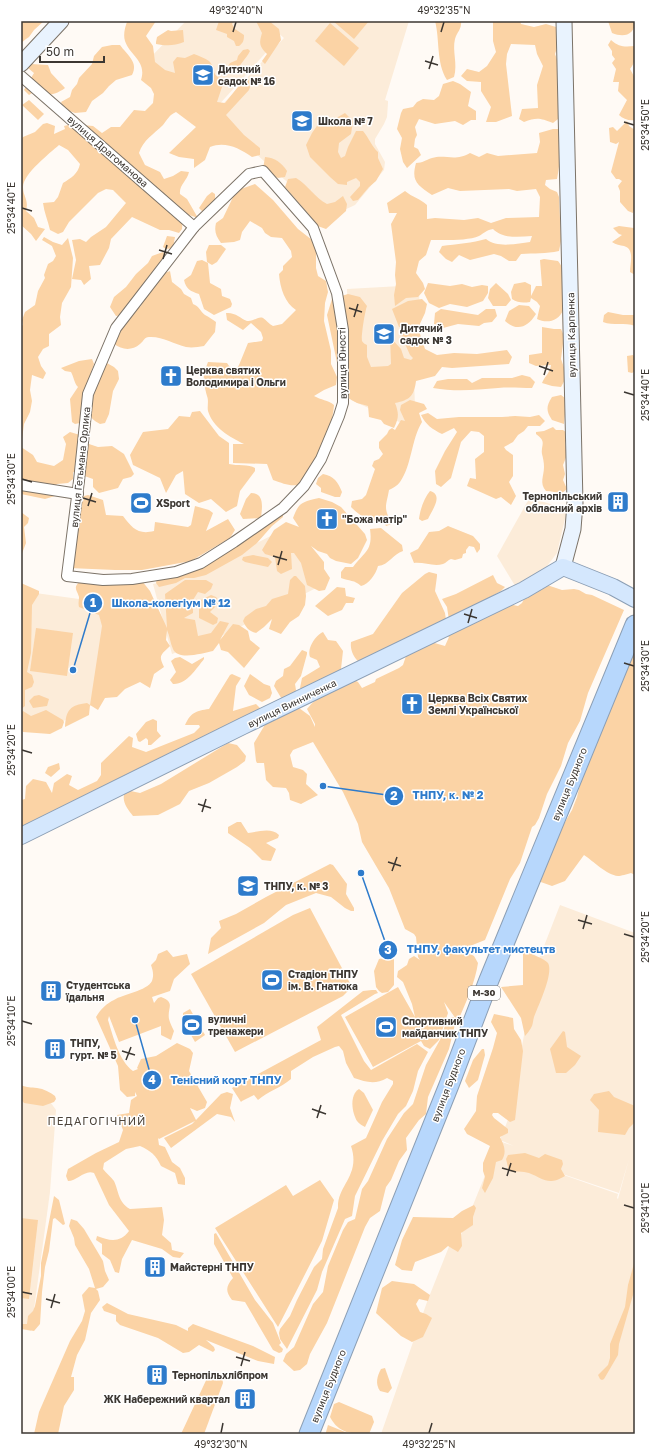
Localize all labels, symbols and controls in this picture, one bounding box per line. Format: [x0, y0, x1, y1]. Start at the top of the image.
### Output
text: 49°32'40"N [209, 4, 263, 16]
text: 49°32'35"N [417, 4, 471, 16]
scale bar [40, 38, 104, 64]
text: 50 m [46, 44, 74, 59]
school or university icon: Дитячий садок № 16 [190, 62, 216, 88]
place label: Дитячий садок № 16 [218, 63, 275, 87]
text: 25°34'50"E [639, 99, 651, 151]
school or university icon: Школа № 7 [289, 108, 315, 134]
street label: вулиця Драгоманова [65, 113, 151, 189]
place label: Школа № 7 [318, 115, 373, 127]
text: 25°34'40"E [5, 182, 17, 234]
street label: вулиця Карпенка [564, 292, 578, 378]
school or university icon: Дитячий садок № 3 [371, 321, 397, 347]
place label: Дитячий садок № 3 [400, 322, 452, 346]
street label: вулиця Юності [335, 327, 349, 399]
church icon: Церква святих Володимира і Ольги [158, 363, 184, 389]
place label: Церква святих Володимира і Ольги [186, 364, 286, 388]
text: 25°34'40"E [639, 369, 651, 421]
street label: вулиця Гетьмана Орлика [68, 406, 92, 528]
text: 25°34'30"E [5, 453, 17, 505]
building icon: Тернопільський обласний архів [605, 489, 631, 515]
sports icon: XSport [128, 490, 154, 516]
place label: Тернопільський обласний архів [523, 490, 602, 514]
place label: XSport [156, 497, 190, 509]
church icon: "Божа матір" [314, 506, 340, 532]
place label: "Божа матір" [342, 513, 407, 525]
callout: Школа-колегіум № 12 [83, 591, 238, 614]
text: 1 [90, 595, 96, 610]
text: Школа-колегіум № 12 [111, 596, 231, 609]
text: 25°34'30"E [639, 640, 651, 692]
street label: вулиця Винниченка [246, 676, 338, 730]
church icon: Церква Всіх Святих Землі Української [399, 691, 425, 717]
place label: Церква Всіх Святих Землі Української [428, 692, 528, 716]
text: 25°34'20"E [5, 724, 17, 776]
street label: вулиця Будного [549, 746, 589, 822]
callout: ТНПУ, к. № 2 [384, 784, 491, 807]
text: 2 [390, 788, 398, 803]
text: ТНПУ, к. № 2 [413, 788, 484, 801]
school or university icon: ТНПУ, к. № 3 [235, 873, 261, 899]
place label: ТНПУ, к. № 3 [264, 880, 328, 892]
text: 25°34'20"E [639, 911, 651, 963]
callout: ТНПУ, факультет мистецтв [378, 938, 563, 961]
text: 3 [384, 942, 392, 957]
text: ТНПУ, факультет мистецтв [407, 942, 556, 955]
sports icon: Стадіон ТНПУ ім. В. Гнатюка [259, 967, 285, 993]
place label: Стадіон ТНПУ ім. В. Гнатюка [288, 968, 358, 992]
building icon: Студентська їдальня [38, 978, 64, 1004]
place label: Студентська їдальня [65, 979, 131, 1003]
road number: М-30 [468, 986, 500, 1000]
text: 25°34'10"E [5, 996, 17, 1046]
sports icon: вуличні тренажери [179, 1012, 205, 1038]
place label: вуличні тренажери [208, 1013, 263, 1037]
sports icon: Спортивний майданчик ТНПУ [373, 1014, 399, 1040]
place label: Спортивний майданчик ТНПУ [402, 1015, 488, 1039]
building icon: ТНПУ, гурт. № 5 [42, 1036, 68, 1062]
place label: ТНПУ, гурт. № 5 [70, 1037, 117, 1061]
street label: вулиця Будного [428, 1047, 468, 1123]
callout: Тенісний корт ТНПУ [142, 1068, 289, 1091]
text: 4 [148, 1072, 156, 1087]
text: Тенісний корт ТНПУ [170, 1073, 282, 1086]
district label: ПЕДАГОГІЧНИЙ [48, 1114, 146, 1127]
text: 25°34'10"E [639, 1183, 651, 1233]
building icon: Майстерні ТНПУ [142, 1254, 168, 1280]
place label: Майстерні ТНПУ [170, 1261, 254, 1273]
text: 25°34'00"E [5, 1266, 17, 1318]
street label: вулиця Будного [308, 1348, 348, 1424]
building icon: Тернопільхлібпром [144, 1362, 170, 1388]
place label: Тернопільхлібпром [172, 1369, 268, 1381]
building icon: ЖК Набережний квартал [232, 1386, 258, 1412]
place label: ЖК Набережний квартал [104, 1393, 230, 1405]
text: 49°32'30"N [194, 1438, 248, 1450]
text: 49°32'25"N [403, 1438, 456, 1450]

